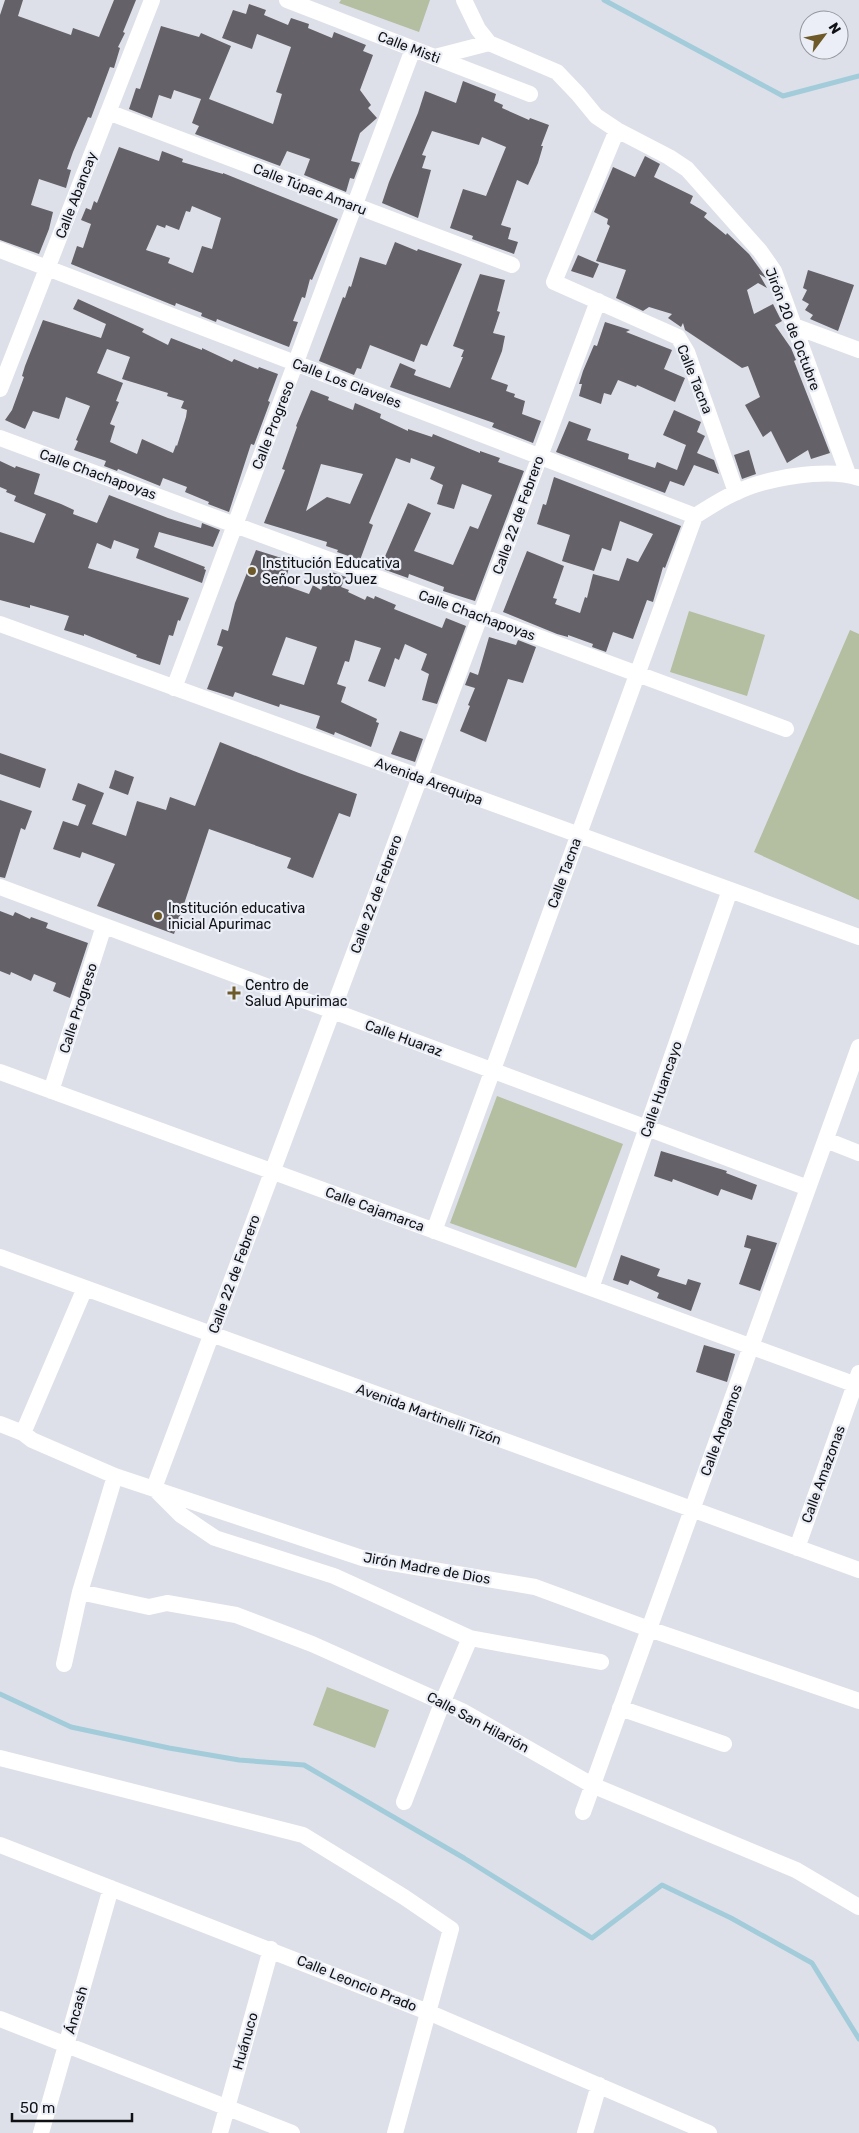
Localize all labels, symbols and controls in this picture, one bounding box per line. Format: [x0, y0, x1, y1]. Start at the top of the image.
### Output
north arrow [799, 10, 849, 60]
text: N [825, 20, 844, 37]
street label: Calle Misti [375, 28, 443, 67]
street label: Calle Abancay [52, 149, 101, 241]
street label: Calle Túpac Amaru [251, 160, 369, 219]
street label: Jirón 20 de Octubre [761, 265, 824, 393]
street label: Calle Tacna [673, 342, 716, 416]
street label: Calle Los Claveles [290, 355, 404, 412]
street label: Calle Progreso [249, 378, 298, 472]
street label: Calle Chachapoyas [37, 445, 159, 504]
street label: Calle 22 de Febrero [489, 454, 548, 577]
place label: Institución Educativa Señor Justo Juez [262, 555, 400, 588]
marker: Institución Educativa Señor Justo Juez [246, 565, 258, 577]
street label: Calle Chachapoyas [416, 586, 538, 645]
street label: Avenida Arequipa [372, 754, 485, 809]
street label: Calle 22 de Febrero [347, 833, 406, 956]
street label: Calle Tacna [544, 836, 585, 911]
place label: Institución educativa inicial Apurimac [168, 900, 305, 933]
marker: Institución educativa inicial Apurimac [152, 910, 164, 922]
street label: Calle Progreso [56, 961, 101, 1055]
place label: Centro de Salud Apurimac [245, 977, 348, 1010]
marker: Centro de Salud Apurimac [227, 986, 241, 1000]
street label: Calle Huaraz [363, 1017, 445, 1060]
street label: Calle Huancayo [637, 1039, 686, 1139]
street label: Calle Cajamarca [323, 1184, 427, 1235]
street label: Calle 22 de Febrero [205, 1213, 264, 1336]
street label: Avenida Martinelli Tizón [354, 1380, 504, 1449]
street label: Calle Angamos [697, 1382, 746, 1478]
street label: Calle Amazonas [798, 1423, 849, 1525]
street label: Jirón Madre de Dios [362, 1549, 492, 1588]
street label: Calle San Hilarión [424, 1688, 532, 1757]
street label: Calle Leoncio Prado [294, 1952, 419, 2015]
street label: Áncash [61, 1984, 91, 2036]
street label: Huánuco [229, 2011, 262, 2072]
scale bar [12, 2090, 132, 2122]
text: 50 m [20, 2099, 55, 2117]

